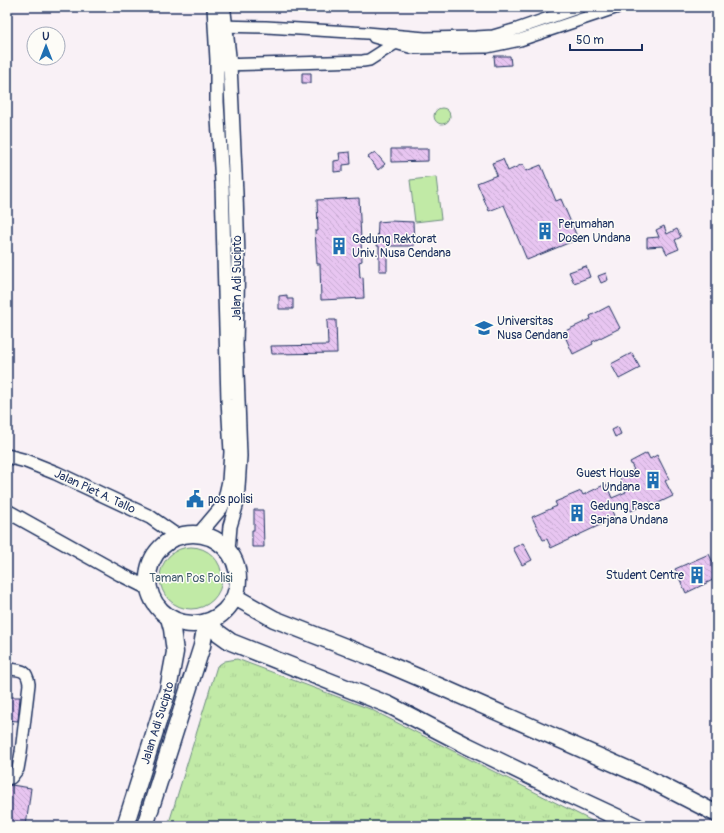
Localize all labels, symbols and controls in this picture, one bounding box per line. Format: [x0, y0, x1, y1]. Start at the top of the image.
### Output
north arrow [26, 26, 66, 66]
scale bar [570, 26, 642, 52]
text: U [42, 30, 50, 43]
text: 50 m [576, 33, 604, 48]
place label: Perumahan Dosen Undana [558, 217, 631, 246]
building icon: Perumahan Dosen Undana [535, 221, 555, 241]
place label: Gedung Rektorat Univ. Nusa Cendana [352, 232, 451, 261]
street label: Jalan Adi Sucipto [230, 235, 245, 321]
building icon: Gedung Rektorat Univ. Nusa Cendana [329, 236, 349, 256]
place label: Universitas Nusa Cendana [497, 314, 568, 343]
school or university icon: Universitas Nusa Cendana [474, 318, 494, 338]
street label: Jalan Piet A. Tallo [52, 466, 138, 517]
place label: Guest House Undana [576, 466, 640, 495]
building icon: Guest House Undana [643, 470, 663, 490]
public building icon: pos polisi [185, 489, 205, 509]
place label: pos polisi [208, 492, 253, 507]
place label: Gedung Pasca Sarjana Undana [590, 499, 668, 528]
building icon: Gedung Pasca Sarjana Undana [567, 503, 587, 523]
building icon: Student Centre [687, 565, 707, 585]
place label: Student Centre [606, 568, 684, 583]
park label: Taman Pos Polisi [149, 571, 233, 586]
street label: Jalan Adi Sucipto [138, 680, 177, 766]

